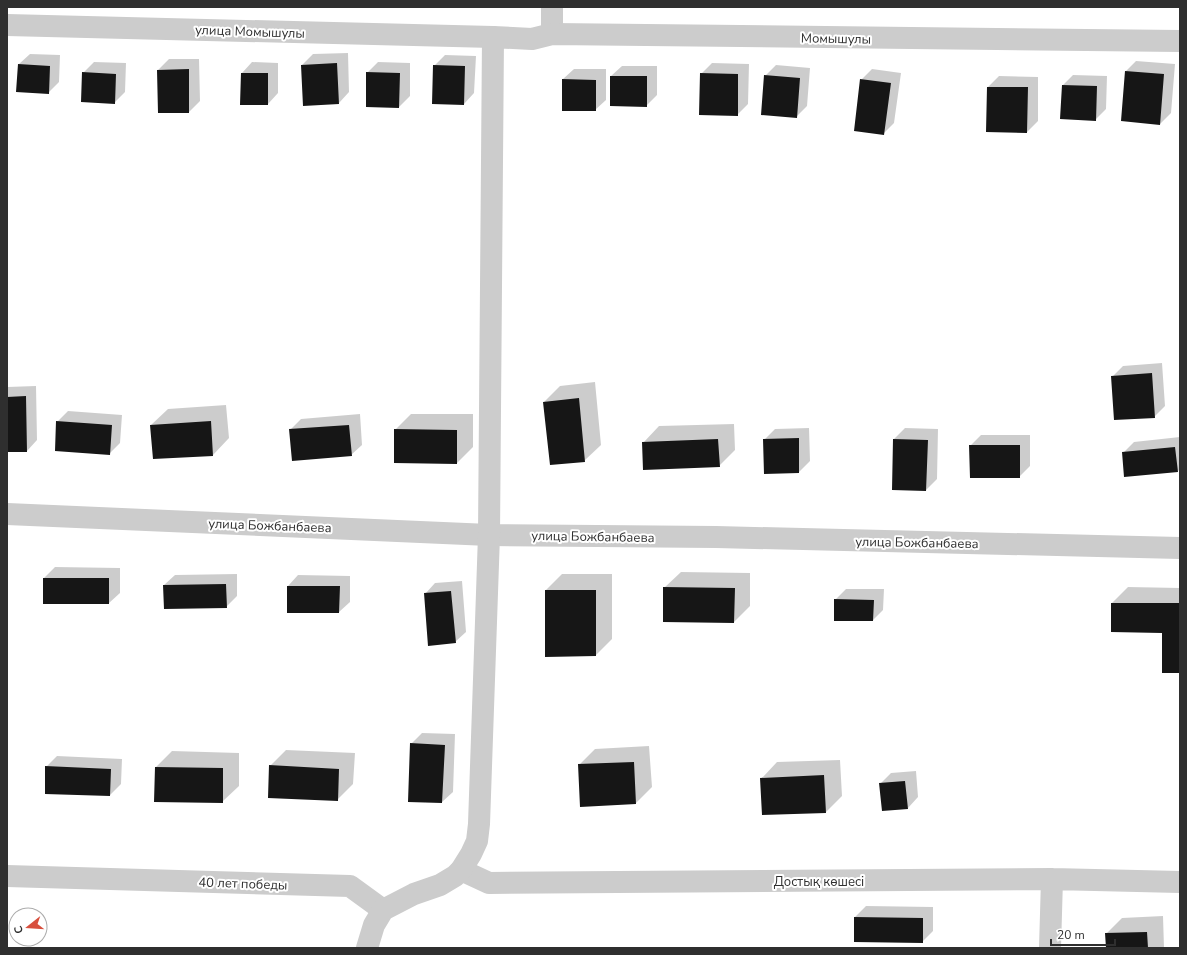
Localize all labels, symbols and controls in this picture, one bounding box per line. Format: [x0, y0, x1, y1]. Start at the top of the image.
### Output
street label: улица Момышулы [195, 21, 305, 43]
street label: Момышулы [801, 29, 871, 49]
street label: улица Божбанбаева [208, 515, 332, 537]
street label: улица Божбанбаева [531, 527, 655, 547]
street label: улица Божбанбаева [855, 533, 979, 553]
street label: 40 лет победы [198, 873, 288, 895]
street label: Достық көшесі [774, 873, 864, 891]
north arrow [8, 907, 48, 947]
scale bar [1051, 921, 1115, 947]
text: С [10, 924, 27, 936]
text: 20 m [1057, 927, 1085, 943]

